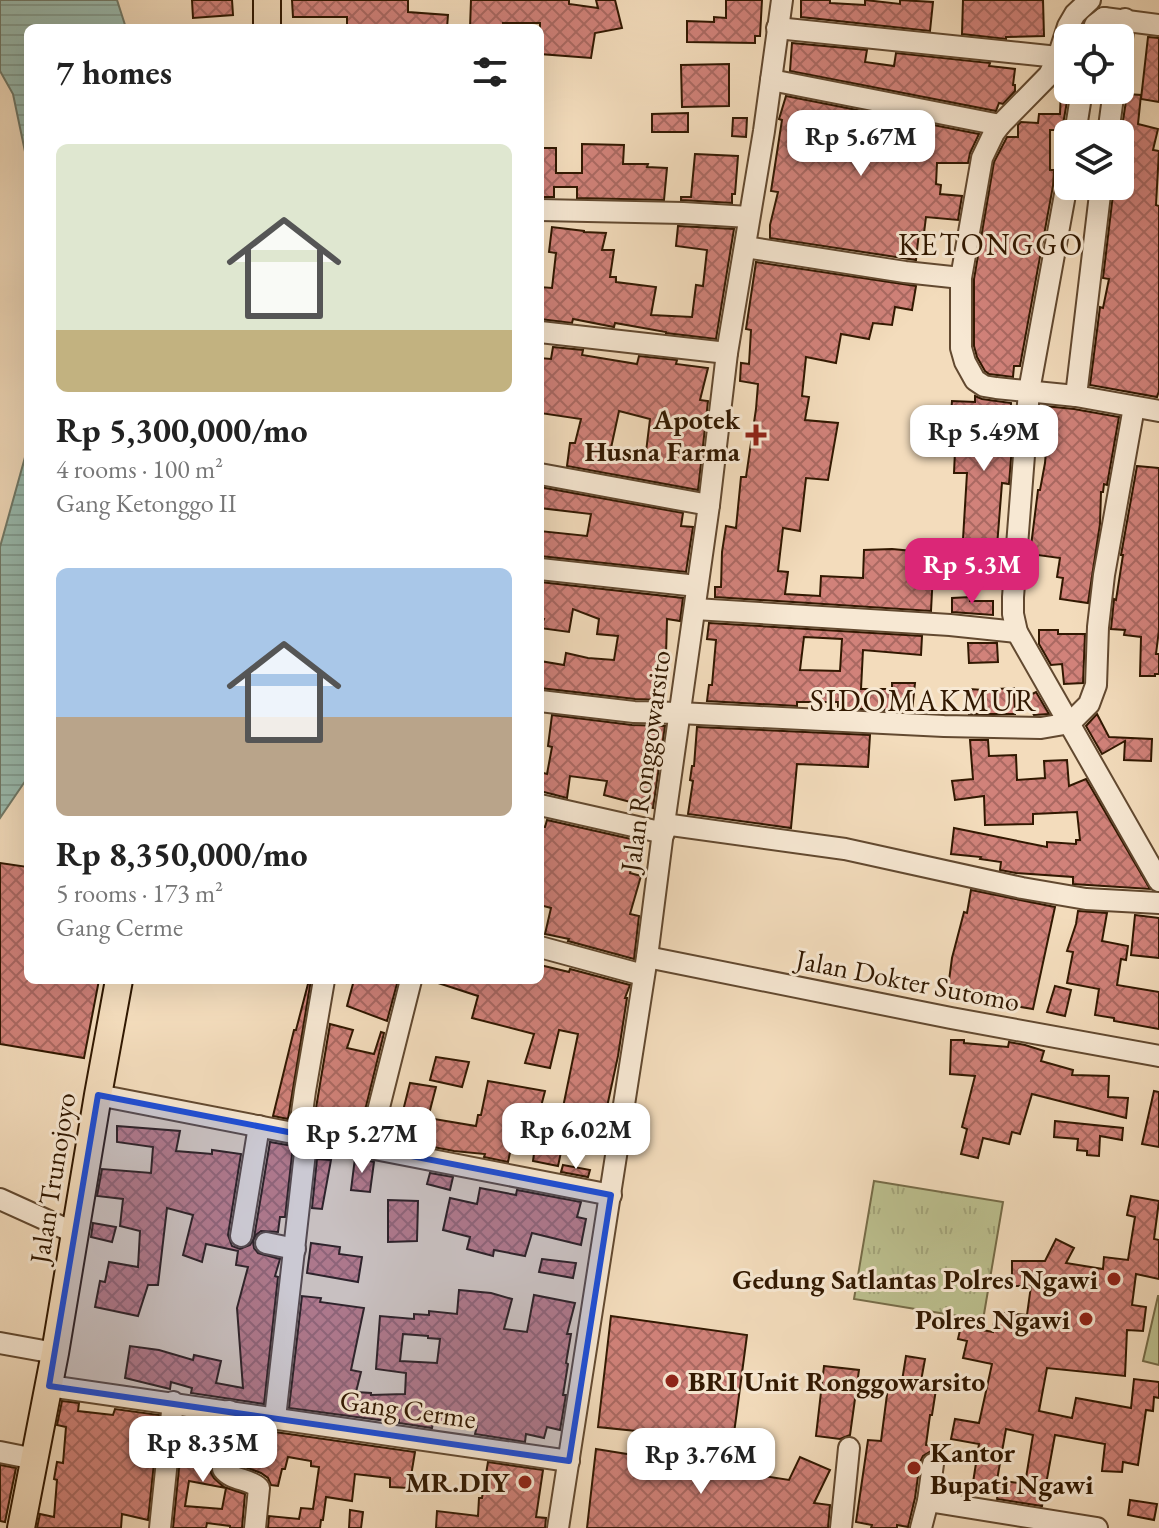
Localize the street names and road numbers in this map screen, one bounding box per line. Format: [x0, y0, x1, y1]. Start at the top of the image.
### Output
street label: Jalan Ronggowarsito [611, 648, 678, 876]
street label: Jalan Dokter Sutomo [791, 940, 1023, 1019]
street label: Jalan Trunojoyo [20, 1090, 83, 1268]
street label: Gang Cerme [338, 1382, 478, 1436]

